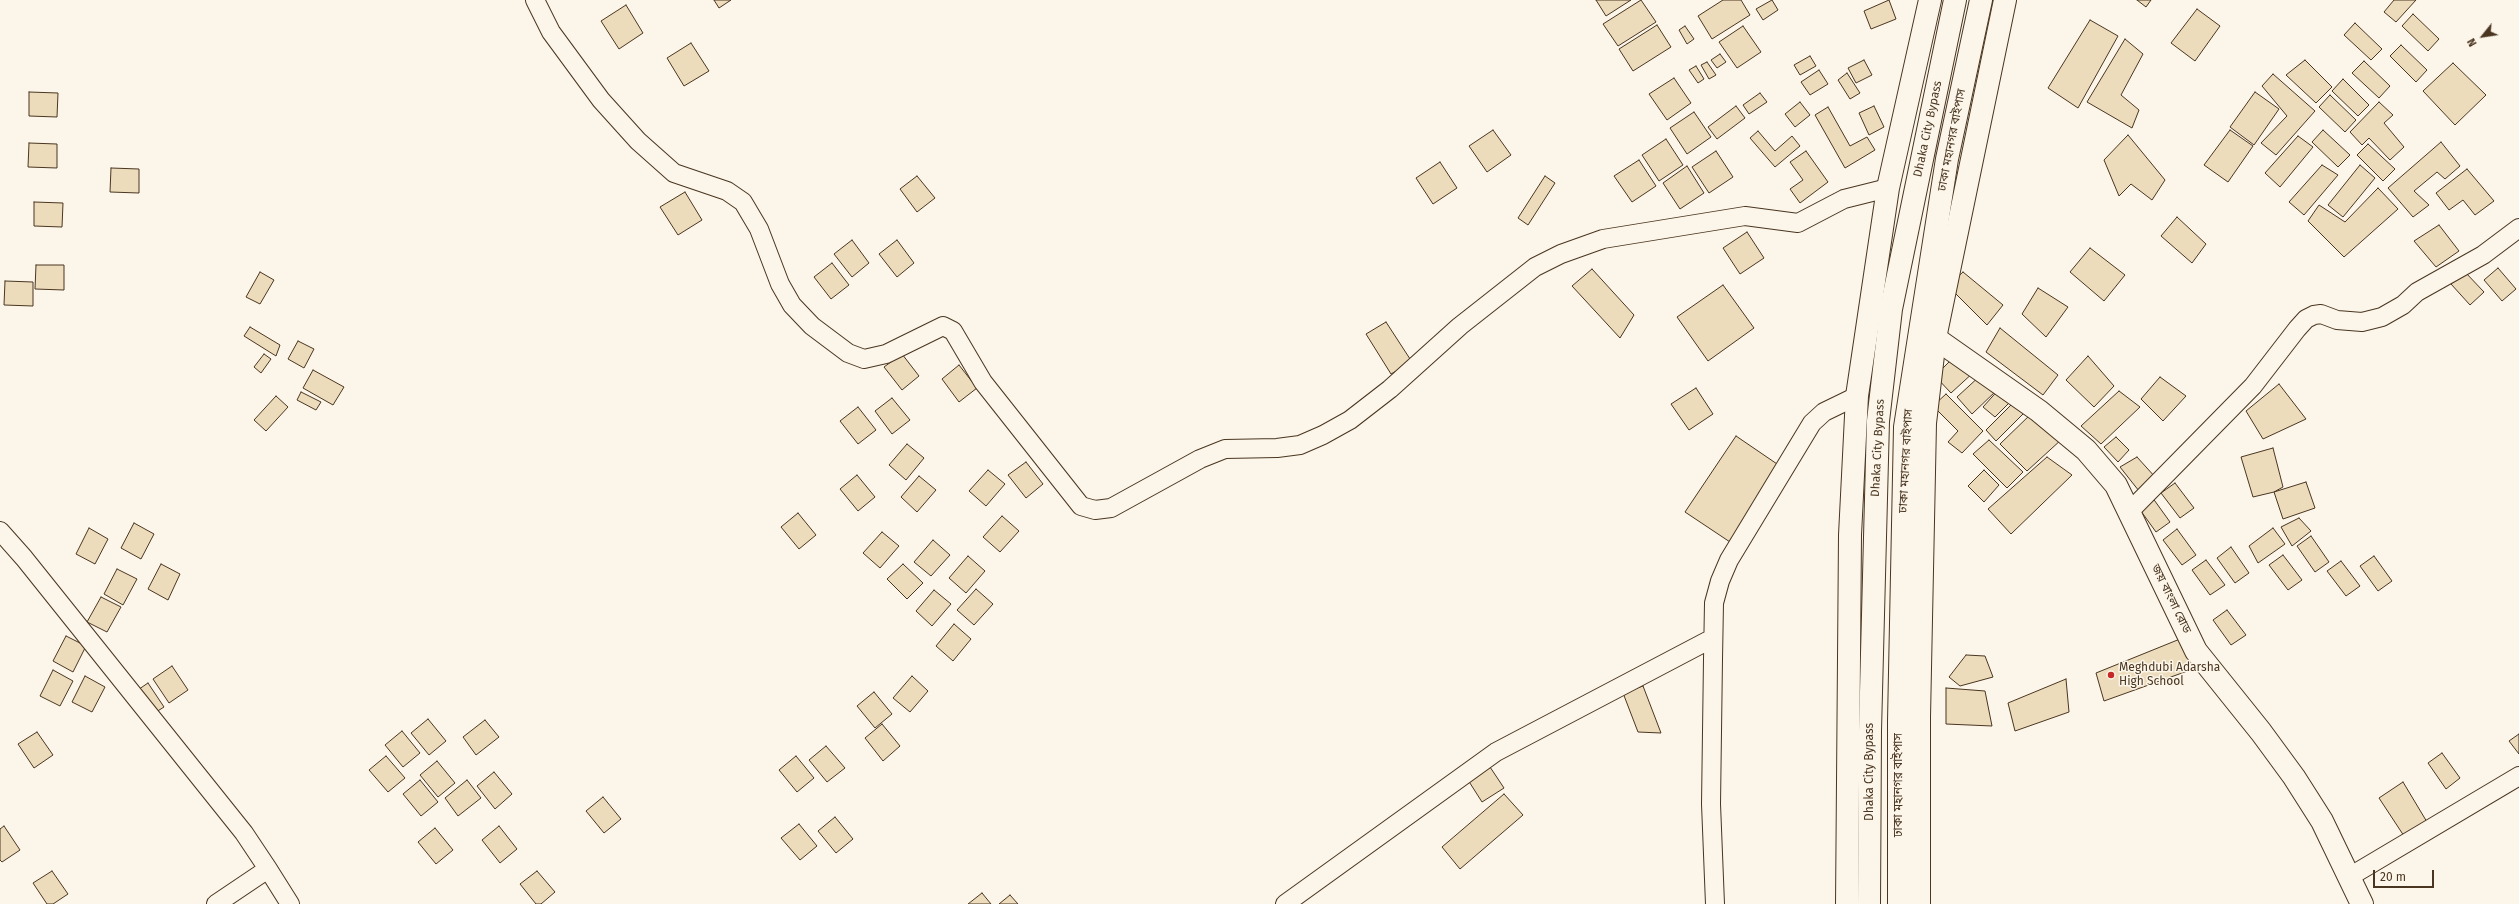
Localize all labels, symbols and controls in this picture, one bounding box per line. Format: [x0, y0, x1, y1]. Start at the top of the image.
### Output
north arrow [2463, 16, 2503, 56]
text: N [2465, 36, 2480, 49]
street label: Dhaka City Bypass [1911, 80, 1945, 178]
street label: ঢাকা মহানগর বাইপাস [1935, 88, 1969, 192]
street label: Dhaka City Bypass [1868, 399, 1888, 497]
street label: ঢাকা মহানগর বাইপাস [1896, 409, 1916, 513]
street label: জয় বাংলা রোড [2148, 562, 2194, 636]
place label: Meghdubi Adarsha High School [2119, 661, 2220, 689]
marker: Meghdubi Adarsha High School [2106, 670, 2116, 680]
street label: Dhaka City Bypass [1863, 723, 1877, 821]
street label: ঢাকা মহানগর বাইপাস [1892, 733, 1906, 837]
scale bar [2375, 862, 2436, 888]
text: 20 m [2380, 870, 2406, 884]

